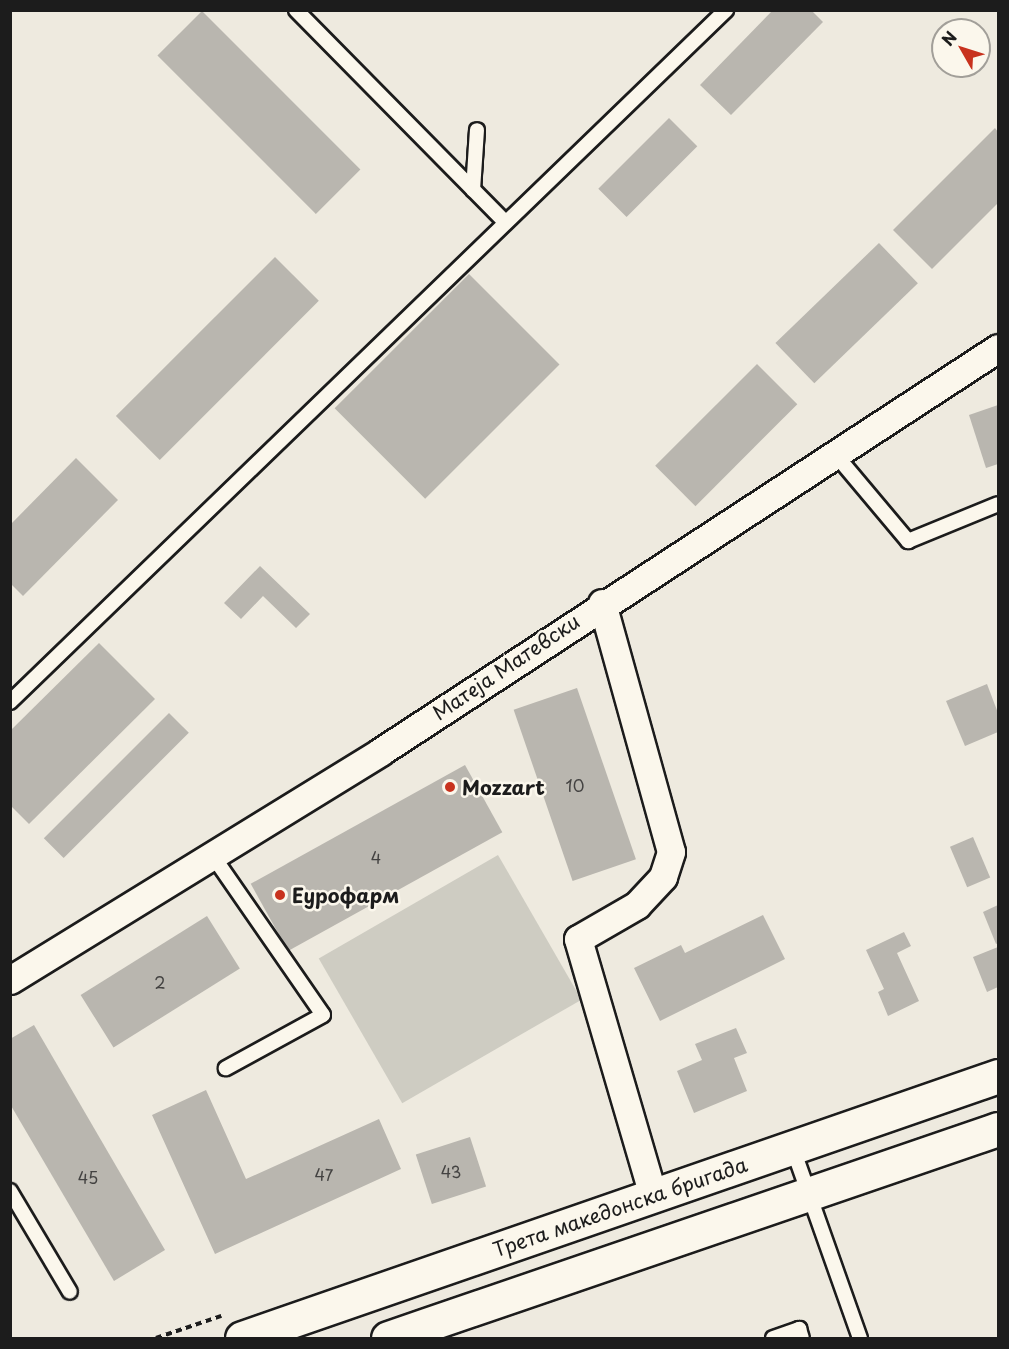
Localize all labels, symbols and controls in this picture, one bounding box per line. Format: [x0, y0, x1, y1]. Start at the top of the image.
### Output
north arrow [931, 18, 991, 78]
text: N [935, 25, 962, 50]
street label: Матеја Матевски [428, 609, 584, 725]
place label: Mozzart [462, 775, 545, 799]
house number: 10 [566, 775, 584, 795]
marker: Mozzart [443, 780, 457, 794]
house number: 4 [371, 847, 381, 867]
place label: Еурофарм [292, 883, 399, 907]
marker: Еурофарм [273, 888, 287, 902]
house number: 2 [154, 972, 166, 992]
street label: Трета македонска бригада [490, 1152, 750, 1262]
house number: 43 [441, 1161, 461, 1181]
house number: 47 [315, 1164, 333, 1184]
house number: 45 [78, 1167, 98, 1187]

